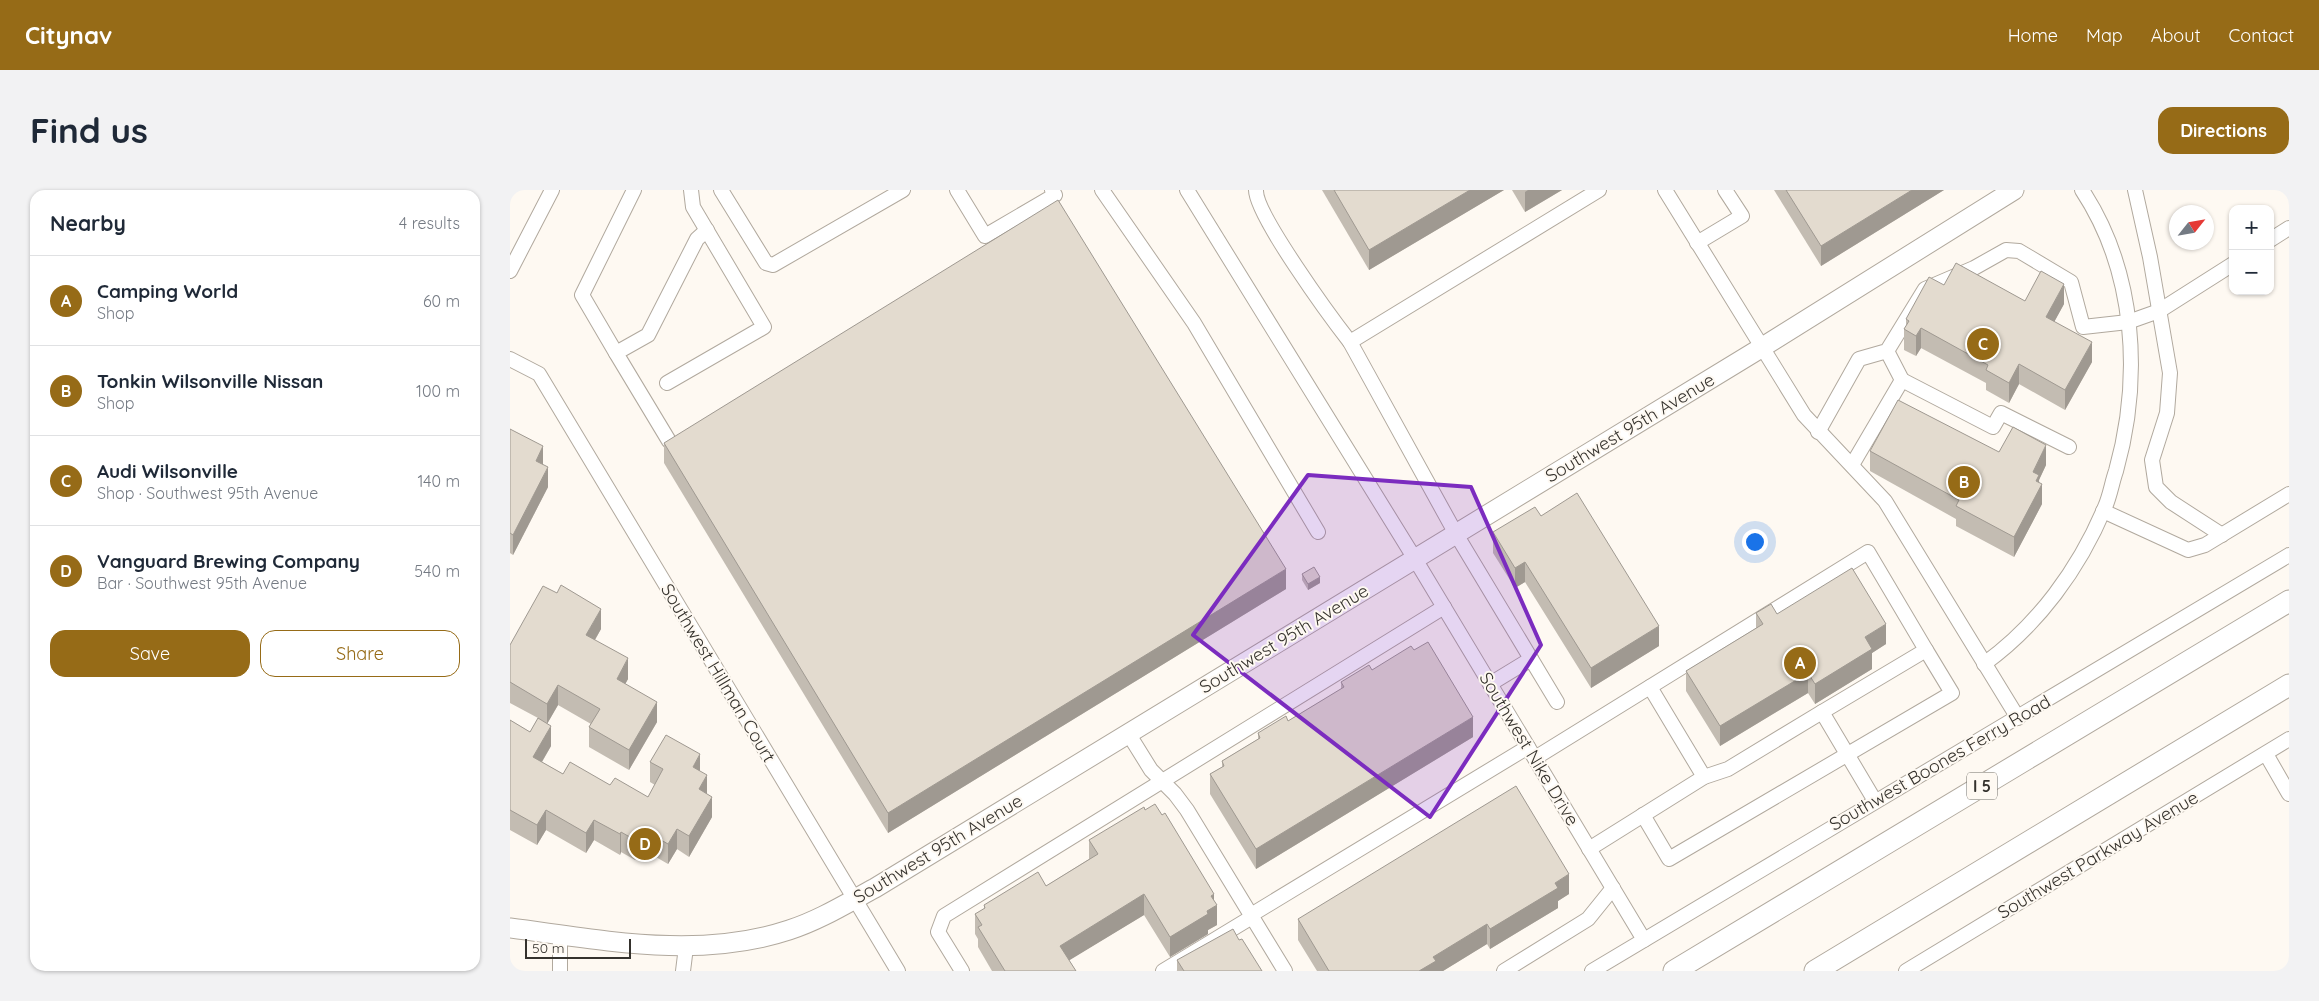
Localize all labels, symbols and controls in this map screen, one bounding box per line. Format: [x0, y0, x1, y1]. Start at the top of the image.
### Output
text: Citynav [25, 20, 112, 50]
text: Home [2008, 24, 2058, 47]
text: Map [2086, 24, 2123, 47]
text: About [2151, 24, 2201, 47]
text: Contact [2229, 24, 2294, 47]
button: Directions [2158, 107, 2289, 154]
text: Find us [30, 108, 148, 152]
north arrow [2169, 205, 2214, 250]
map controls [2229, 205, 2274, 295]
button: + [2229, 205, 2274, 250]
text: Nearby [50, 210, 126, 236]
text: 4 results [399, 213, 460, 233]
button: − [2229, 250, 2274, 295]
text: Camping World [97, 279, 238, 303]
text: A [61, 291, 71, 311]
text: 60 m [423, 291, 460, 311]
text: Shop [97, 303, 134, 323]
pin: C [1967, 325, 1999, 363]
street label: Southwest 95th Avenue [1541, 368, 1719, 487]
text: Tonkin Wilsonville Nissan [97, 369, 323, 393]
text: B [61, 381, 71, 401]
text: 100 m [416, 381, 460, 401]
text: Shop [97, 393, 134, 413]
text: Audi Wilsonville [97, 459, 238, 483]
pin: B [1948, 463, 1980, 501]
text: C [61, 471, 71, 491]
text: 140 m [417, 471, 460, 491]
text: Shop · Southwest 95th Avenue [97, 483, 318, 503]
your location [1742, 529, 1768, 555]
text: Vanguard Brewing Company [97, 549, 360, 573]
text: D [60, 561, 72, 581]
text: 540 m [414, 561, 460, 581]
text: Bar · Southwest 95th Avenue [97, 573, 307, 593]
street label: Southwest Hillman Court [656, 579, 781, 766]
street label: Southwest 95th Avenue [1195, 579, 1373, 698]
button: Save [50, 630, 250, 677]
button: Share [260, 630, 460, 677]
pin: A [1784, 644, 1816, 682]
street label: Southwest Nike Drive [1474, 668, 1584, 830]
street label: Southwest Boones Ferry Road [1825, 690, 2055, 835]
road number: I 5 [1967, 772, 1997, 800]
street label: Southwest Parkway Avenue [1993, 785, 2202, 924]
street label: Southwest 95th Avenue [849, 789, 1027, 908]
pin: D [629, 825, 661, 863]
scale bar [525, 936, 631, 959]
text: 50 m [532, 939, 565, 957]

